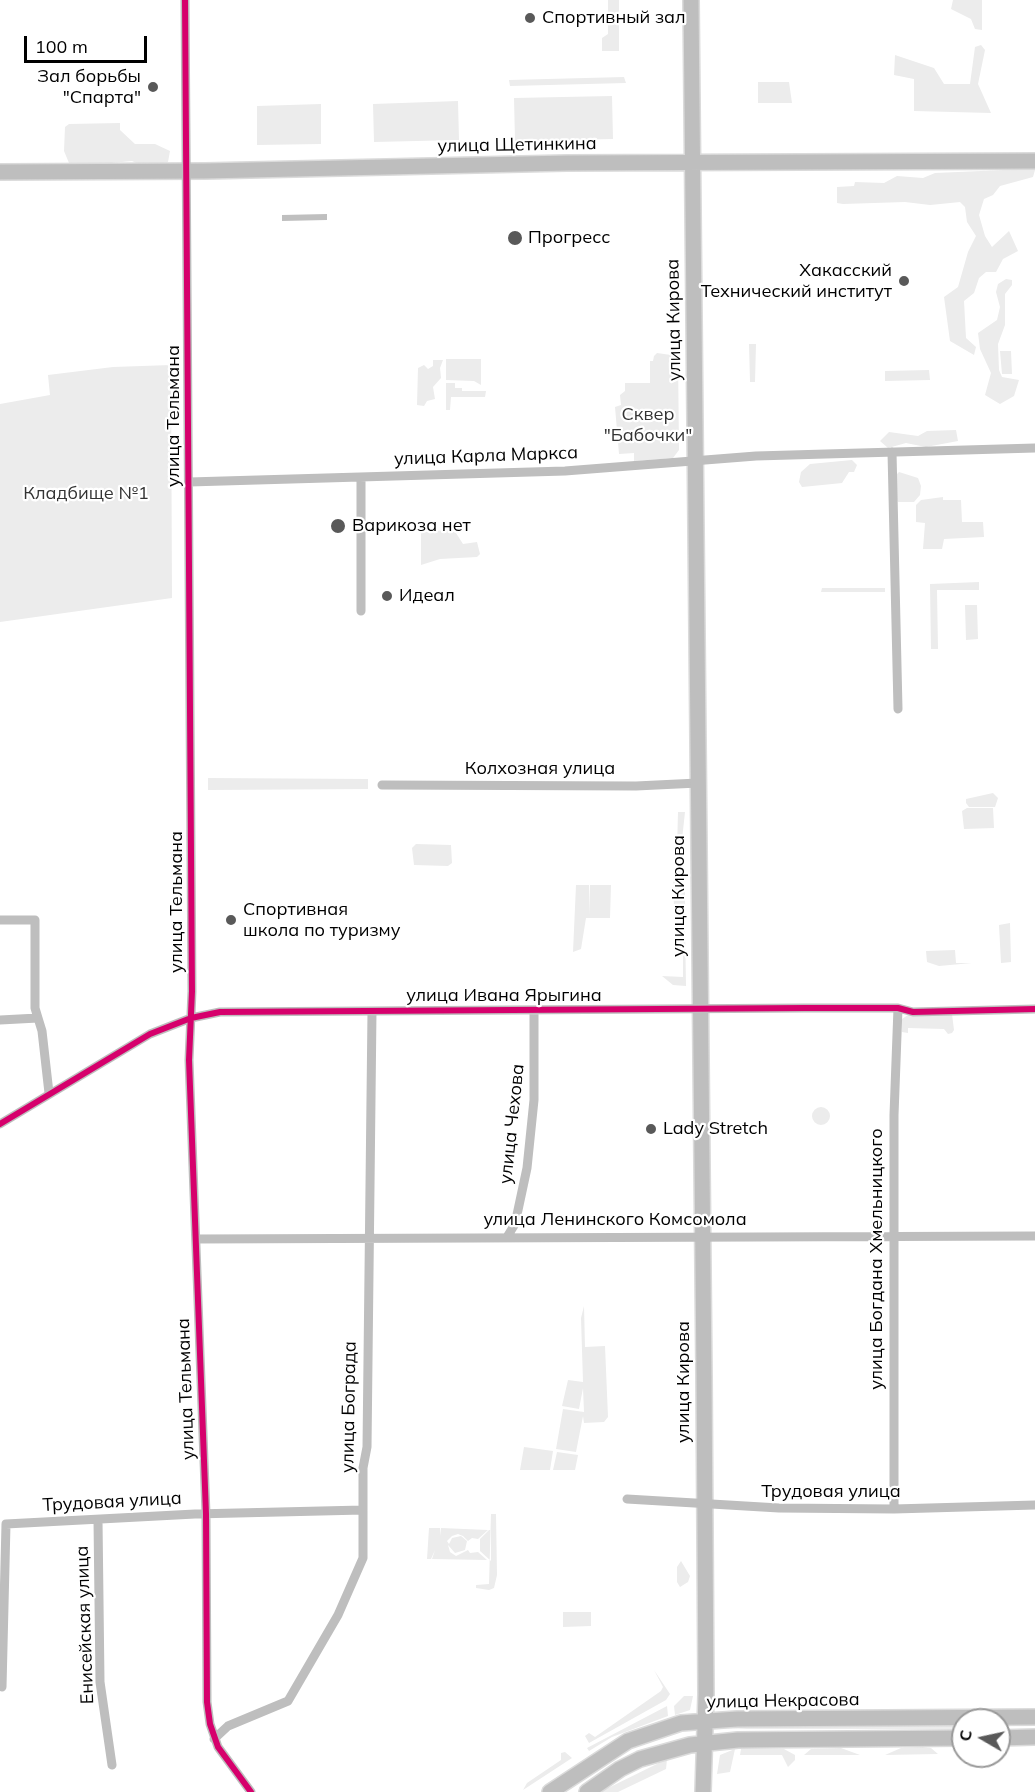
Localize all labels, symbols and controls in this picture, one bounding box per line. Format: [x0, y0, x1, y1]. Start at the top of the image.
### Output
place label: Спортивный зал [542, 7, 686, 29]
marker: Спортивный зал [523, 11, 537, 25]
scale bar [27, 24, 150, 62]
text: 100 m [35, 35, 88, 58]
place label: Зал борьбы "Спарта" [37, 66, 141, 109]
marker: Зал борьбы "Спарта" [146, 80, 160, 94]
street label: улица Щетинкина [437, 133, 597, 157]
place label: Прогресс [528, 227, 610, 249]
marker: Прогресс [506, 229, 524, 247]
street label: улица Кирова [662, 259, 686, 381]
place label: Хакасский Технический институт [701, 260, 892, 302]
marker: Хакасский Технический институт [897, 274, 911, 288]
street label: улица Тельмана [163, 345, 185, 487]
park label: Сквер "Бабочки" [604, 404, 692, 446]
street label: улица Карла Маркса [394, 442, 578, 470]
park label: Кладбище №1 [23, 483, 149, 505]
place label: Варикоза нет [352, 515, 471, 537]
marker: Варикоза нет [329, 517, 347, 535]
place label: Идеал [399, 585, 455, 607]
marker: Идеал [380, 589, 394, 603]
street label: Колхозная улица [465, 758, 615, 780]
street label: улица Тельмана [166, 831, 188, 973]
street label: улица Кирова [668, 835, 690, 957]
place label: Спортивная школа по туризму [243, 899, 400, 942]
marker: Спортивная школа по туризму [224, 913, 238, 927]
street label: улица Ивана Ярыгина [406, 985, 602, 1007]
street label: улица Чехова [495, 1063, 529, 1185]
place label: Lady Stretch [663, 1118, 768, 1140]
marker: Lady Stretch [644, 1122, 658, 1136]
street label: улица Богдана Хмельницкого [866, 1128, 888, 1390]
street label: улица Ленинского Комсомола [483, 1209, 747, 1231]
street label: улица Тельмана [173, 1318, 199, 1460]
street label: улица Кирова [673, 1321, 695, 1443]
street label: улица Бограда [337, 1341, 361, 1473]
street label: Трудовая улица [761, 1481, 901, 1503]
street label: Трудовая улица [42, 1488, 182, 1516]
street label: Енисейская улица [71, 1545, 99, 1705]
street label: улица Некрасова [706, 1689, 860, 1713]
north arrow [951, 1708, 1011, 1768]
text: С [954, 1729, 976, 1742]

